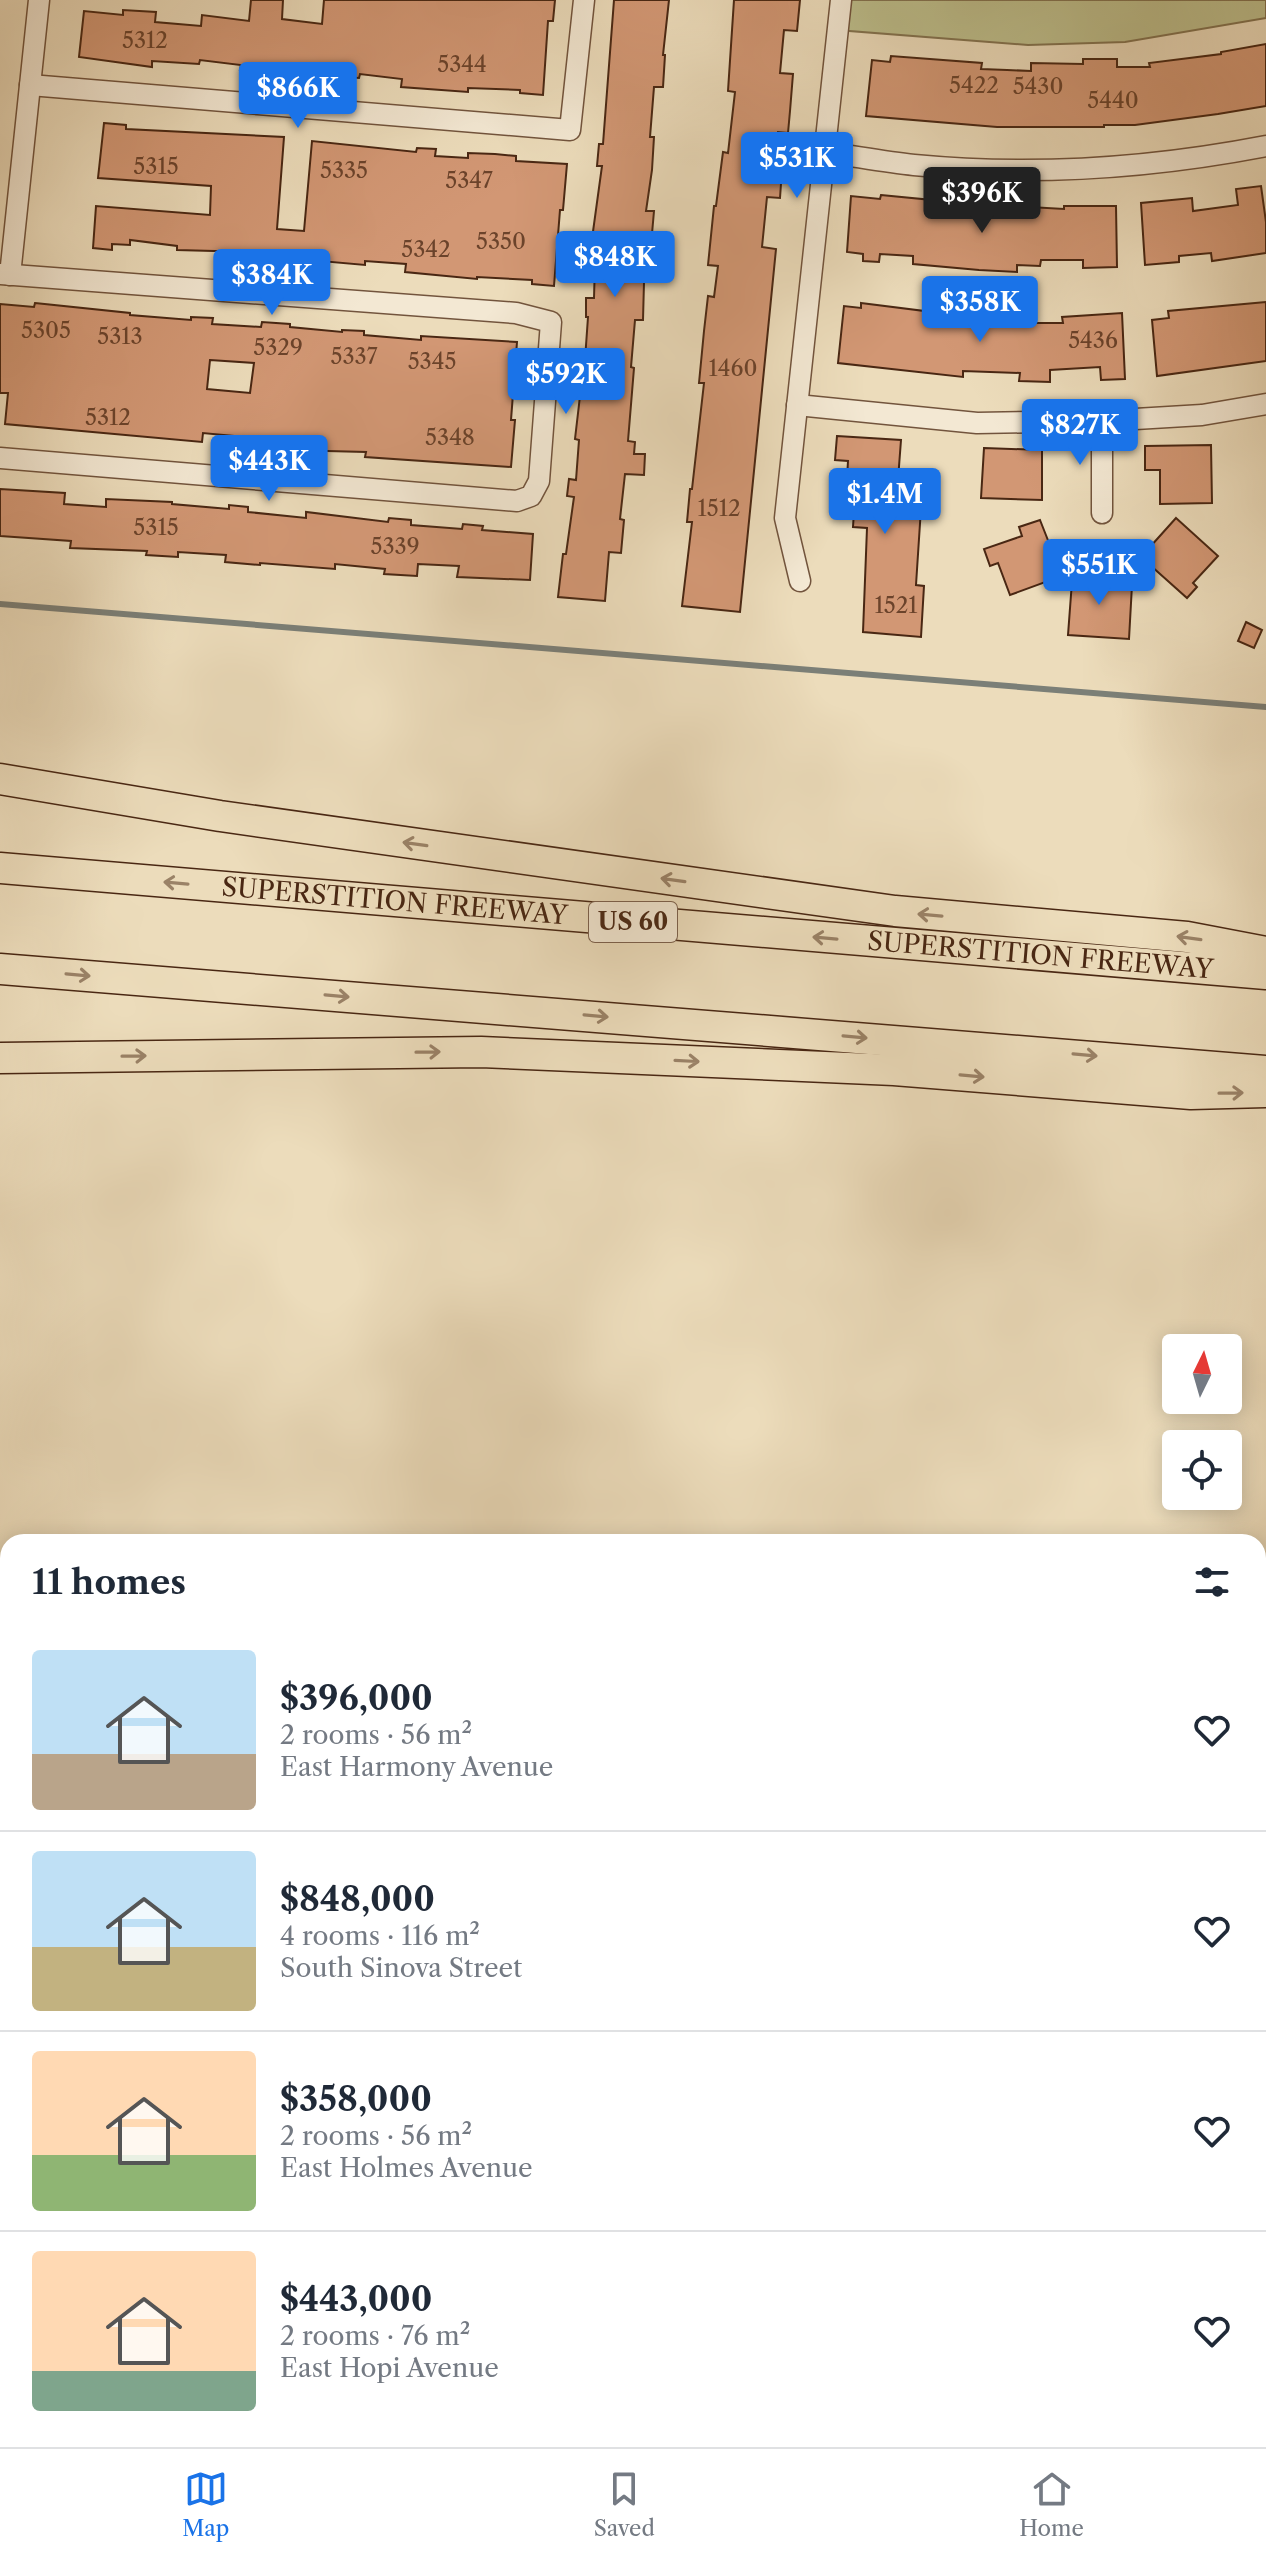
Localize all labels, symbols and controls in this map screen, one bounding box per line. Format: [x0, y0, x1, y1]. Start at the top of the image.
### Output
house number: 5312 [122, 27, 168, 54]
house number: 5344 [437, 51, 487, 78]
pin: $866K [242, 62, 354, 130]
text: $866K [257, 72, 339, 104]
house number: 5422 [949, 72, 999, 99]
house number: 5430 [1013, 73, 1063, 100]
house number: 5440 [1087, 87, 1139, 114]
pin: $531K [741, 132, 853, 200]
text: $531K [759, 142, 835, 174]
house number: 5315 [133, 153, 179, 180]
house number: 5335 [320, 157, 368, 184]
house number: 5347 [445, 167, 493, 194]
pin: $396K [926, 167, 1038, 235]
text: $396K [941, 177, 1023, 209]
house number: 5350 [476, 228, 526, 255]
pin: $848K [559, 231, 671, 299]
house number: 5342 [401, 236, 451, 263]
text: $848K [574, 241, 656, 273]
pin: $384K [216, 249, 328, 317]
text: $384K [231, 259, 313, 291]
pin: $358K [924, 276, 1036, 344]
text: $358K [940, 286, 1020, 318]
house number: 5305 [21, 317, 71, 344]
house number: 5313 [97, 323, 143, 350]
house number: 5436 [1068, 327, 1118, 354]
house number: 5329 [253, 334, 303, 361]
house number: 5337 [330, 343, 378, 370]
house number: 5345 [408, 348, 456, 375]
pin: $592K [510, 348, 622, 416]
house number: 1460 [709, 355, 757, 382]
text: $592K [526, 358, 606, 390]
pin: $827K [1024, 399, 1136, 467]
house number: 5312 [85, 404, 131, 431]
text: $827K [1040, 409, 1120, 441]
house number: 5348 [425, 424, 475, 451]
pin: $443K [213, 435, 325, 503]
text: $443K [229, 445, 309, 477]
pin: $1.4M [829, 468, 941, 536]
text: $1.4M [847, 478, 923, 510]
house number: 1512 [697, 495, 741, 522]
house number: 5315 [133, 514, 179, 541]
house number: 5339 [370, 533, 420, 560]
pin: $551K [1043, 539, 1155, 607]
text: $551K [1061, 549, 1137, 581]
house number: 1521 [874, 592, 918, 619]
one-way arrow [403, 836, 428, 851]
street label: SUPERSTITION FREEWAY [220, 871, 570, 932]
one-way arrow [661, 872, 686, 887]
one-way arrow [163, 875, 190, 890]
road number: US 60 [589, 902, 677, 942]
one-way arrow [917, 907, 944, 922]
street label: SUPERSTITION FREEWAY [866, 925, 1215, 986]
one-way arrow [1177, 930, 1202, 945]
one-way arrow [813, 931, 839, 946]
one-way arrow [64, 968, 91, 983]
one-way arrow [323, 989, 350, 1004]
one-way arrow [582, 1009, 609, 1024]
one-way arrow [841, 1030, 868, 1045]
one-way arrow [414, 1044, 441, 1060]
one-way arrow [120, 1048, 147, 1064]
one-way arrow [1071, 1048, 1098, 1063]
one-way arrow [673, 1053, 700, 1068]
one-way arrow [958, 1069, 985, 1084]
one-way arrow [1217, 1085, 1244, 1101]
north arrow [1162, 1334, 1242, 1414]
map controls [1162, 1334, 1242, 1510]
button: locate [1162, 1430, 1242, 1510]
icon: filters [1190, 1560, 1234, 1604]
text: 11 homes [32, 1561, 186, 1603]
text: $396,000 [280, 1677, 433, 1719]
icon: home [96, 1682, 192, 1778]
icon: heart [1190, 1708, 1234, 1752]
text: 2 rooms · 56 m² [280, 1719, 472, 1751]
text: East Harmony Avenue [280, 1751, 553, 1783]
text: $848,000 [280, 1878, 435, 1920]
icon: home [96, 1883, 192, 1979]
icon: heart [1190, 1909, 1234, 1953]
text: 4 rooms · 116 m² [280, 1920, 480, 1952]
text: South Sinova Street [280, 1952, 522, 1984]
text: $358,000 [280, 2078, 432, 2120]
icon: home [96, 2083, 192, 2179]
icon: heart [1190, 2109, 1234, 2153]
text: 2 rooms · 56 m² [280, 2120, 472, 2152]
text: East Holmes Avenue [280, 2152, 533, 2184]
text: $443,000 [280, 2278, 432, 2320]
icon: home [96, 2283, 192, 2379]
icon: heart [1190, 2309, 1234, 2353]
text: 2 rooms · 76 m² [280, 2320, 470, 2352]
text: East Hopi Avenue [280, 2352, 499, 2384]
tab: Map [182, 2467, 229, 2542]
tab: Saved [594, 2467, 655, 2542]
tab: Home [1019, 2467, 1084, 2542]

